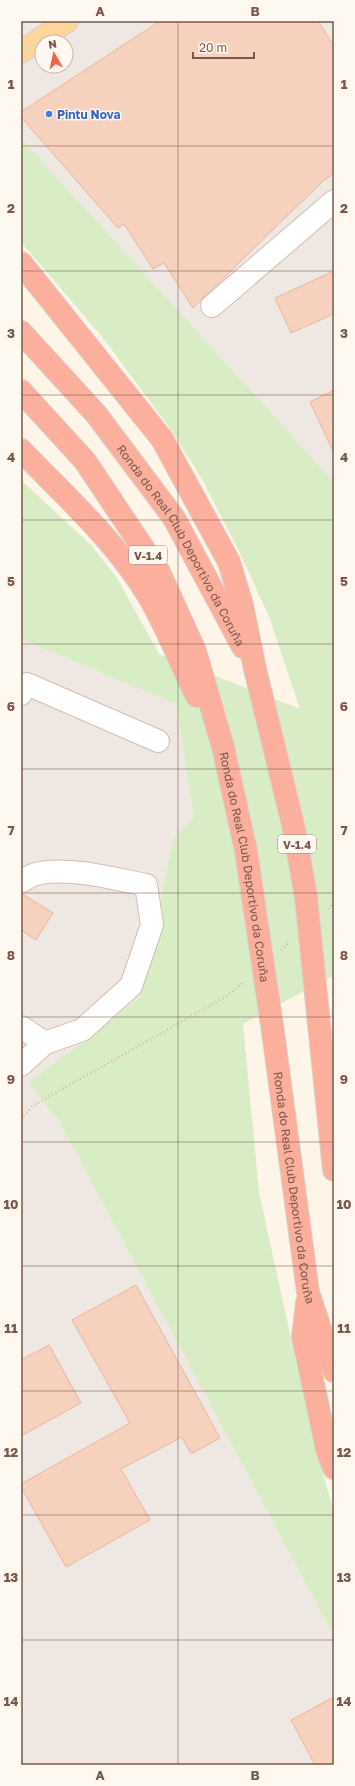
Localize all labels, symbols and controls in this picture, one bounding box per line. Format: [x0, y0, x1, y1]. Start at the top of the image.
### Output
text: A [95, 3, 105, 19]
text: B [250, 3, 260, 19]
north arrow [34, 34, 74, 74]
scale bar [193, 34, 254, 60]
text: N [47, 37, 58, 51]
text: 20 m [199, 40, 227, 55]
text: 1 [8, 76, 15, 92]
text: 1 [341, 76, 348, 92]
place label: Pintu Nova [57, 107, 120, 122]
marker: Pintu Nova [44, 109, 54, 119]
text: 2 [7, 200, 15, 216]
text: 2 [340, 200, 348, 216]
text: 3 [7, 325, 15, 341]
text: 3 [340, 325, 348, 341]
street label: Ronda do Real Club Deportivo da Coruña [114, 441, 248, 648]
text: 4 [7, 449, 15, 465]
text: 4 [340, 449, 348, 465]
road number: V-1.4 [129, 546, 167, 564]
text: 5 [7, 573, 15, 589]
text: 5 [340, 573, 348, 589]
text: 6 [7, 698, 15, 714]
text: 6 [340, 698, 348, 714]
street label: Ronda do Real Club Deportivo da Coruña [217, 750, 273, 983]
text: 7 [7, 822, 15, 838]
text: 7 [340, 822, 348, 838]
road number: V-1.4 [278, 835, 316, 853]
text: 8 [7, 947, 15, 963]
text: 8 [340, 947, 348, 963]
text: 9 [7, 1071, 15, 1087]
street label: Ronda do Real Club Deportivo da Coruña [271, 1071, 319, 1305]
text: 9 [340, 1071, 348, 1087]
text: 10 [3, 1196, 19, 1212]
text: 10 [336, 1196, 352, 1212]
text: 11 [4, 1320, 18, 1336]
text: 11 [337, 1320, 351, 1336]
text: 12 [4, 1444, 18, 1460]
text: 12 [337, 1444, 351, 1460]
text: 13 [4, 1569, 18, 1585]
text: 13 [337, 1569, 351, 1585]
text: 14 [4, 1693, 18, 1709]
text: 14 [337, 1693, 351, 1709]
text: A [95, 1767, 105, 1783]
text: B [250, 1767, 260, 1783]

